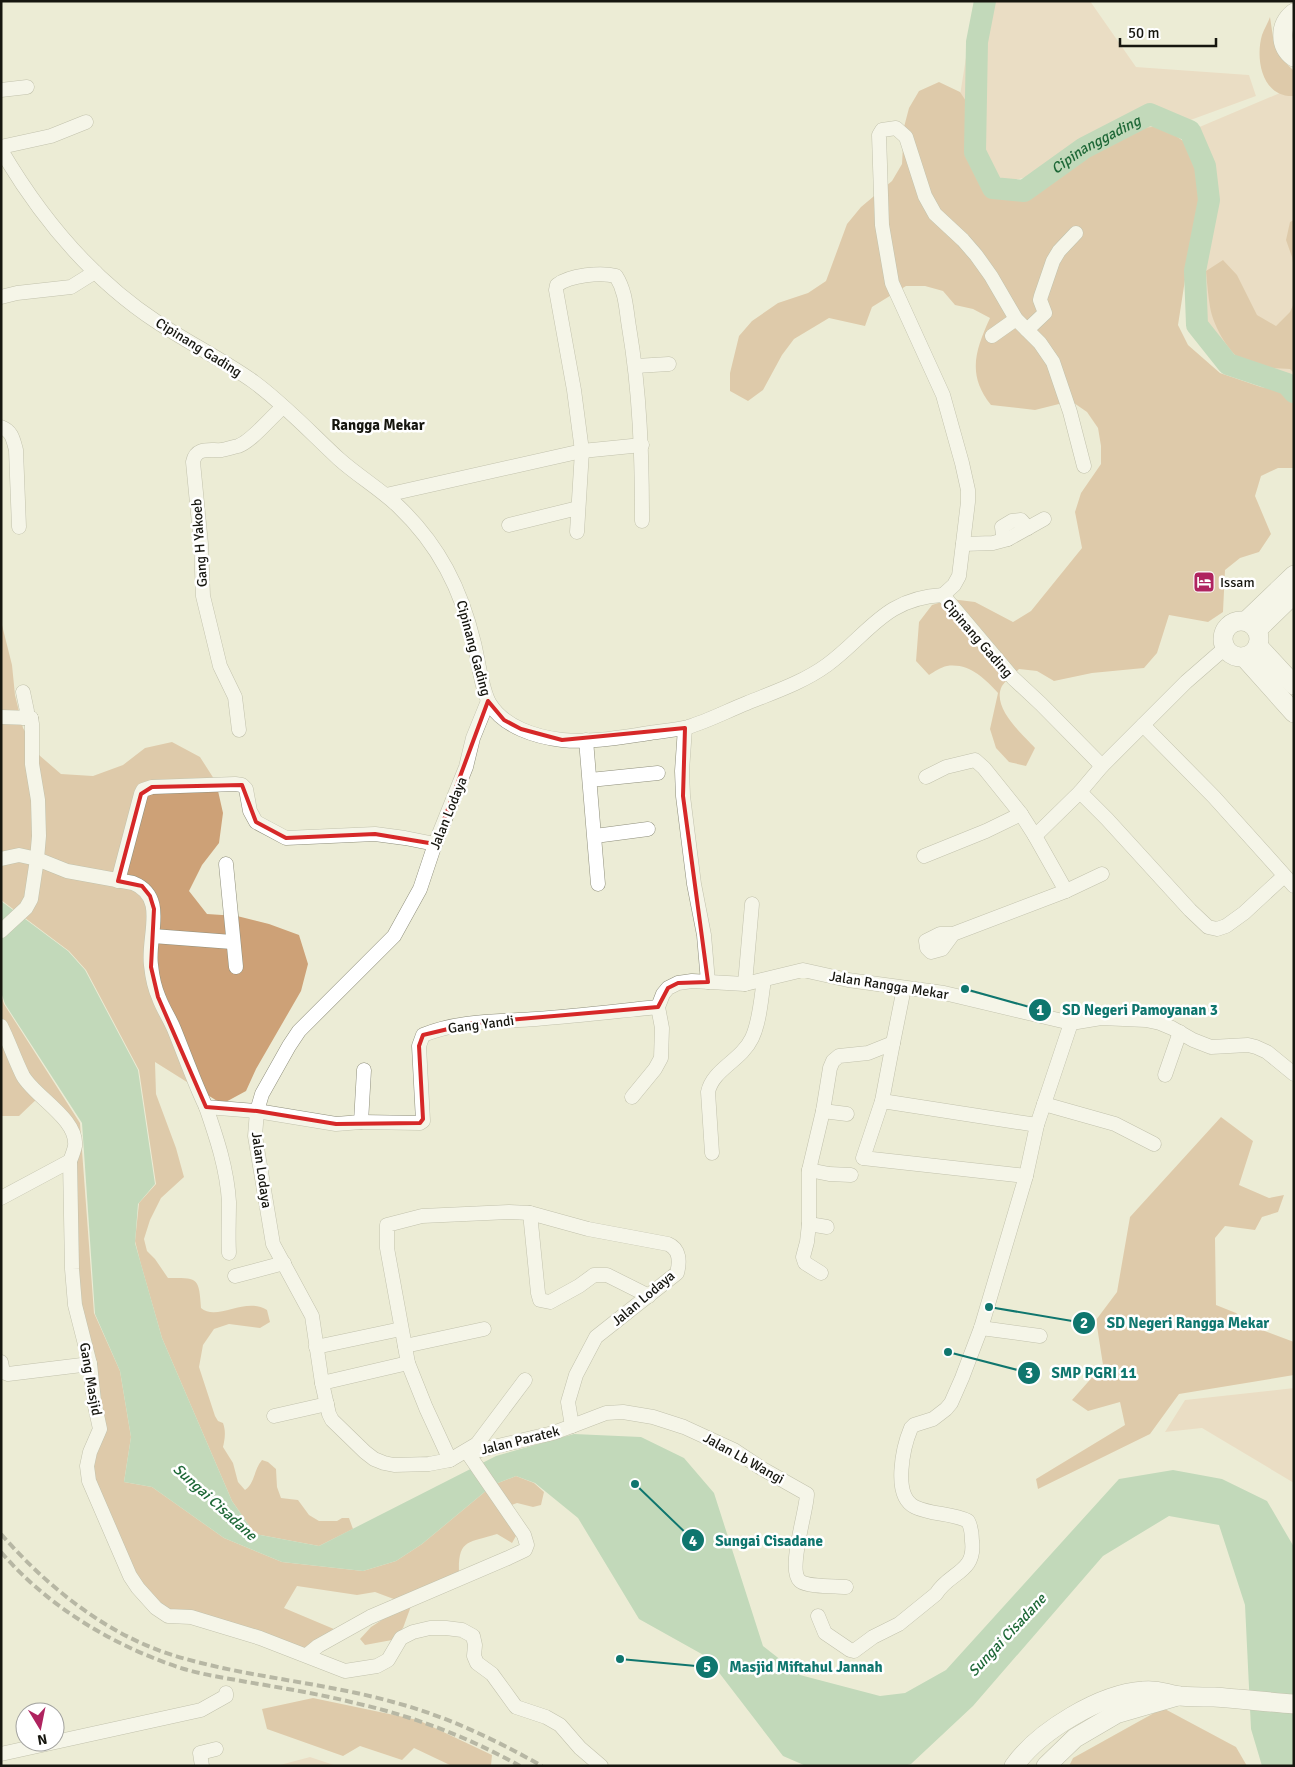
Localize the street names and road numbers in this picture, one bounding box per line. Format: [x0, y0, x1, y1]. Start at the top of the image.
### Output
street label: Cipinang Gading [152, 314, 245, 381]
street label: Gang H Yakoeb [188, 498, 211, 588]
street label: Cipinang Gading [939, 596, 1016, 681]
street label: Cipinang Gading [453, 598, 494, 698]
street label: Jalan Lodaya [426, 774, 471, 852]
street label: Jalan Rangga Mekar [828, 968, 951, 1003]
street label: Gang Yandi [447, 1012, 515, 1037]
street label: Jalan Lodaya [248, 1131, 275, 1209]
street label: Jalan Lodaya [608, 1267, 678, 1330]
street label: Gang Masjid [76, 1341, 105, 1417]
street label: Jalan Paratek [479, 1423, 561, 1458]
street label: Jalan Lb Wangi [700, 1429, 787, 1488]

